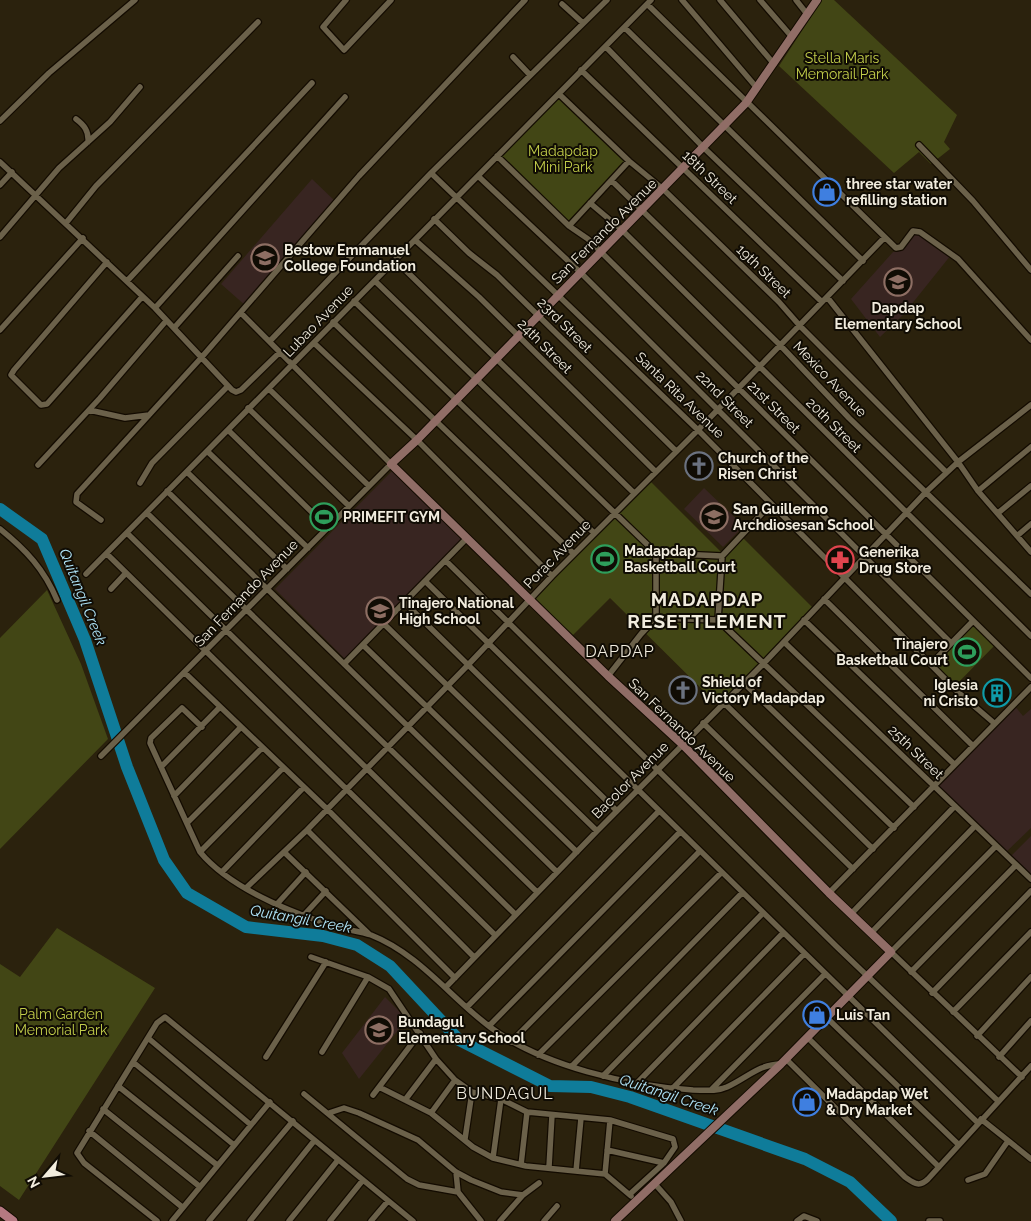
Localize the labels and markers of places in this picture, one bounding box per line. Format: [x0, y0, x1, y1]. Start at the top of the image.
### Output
place label: three star water refilling station [846, 176, 953, 208]
shop icon: three star water refilling station [812, 177, 842, 207]
place label: Bestow Emmanuel College Foundation [284, 242, 416, 274]
school or university icon: Bestow Emmanuel College Foundation [250, 243, 280, 273]
school or university icon: Dapdap Elementary School [883, 267, 913, 297]
place label: Dapdap Elementary School [835, 300, 962, 332]
place label: Church of the Risen Christ [718, 450, 809, 482]
church icon: Church of the Risen Christ [684, 451, 714, 481]
place label: San Guillermo Archdiosesan School [733, 501, 874, 533]
sports icon: PRIMEFIT GYM [309, 502, 339, 532]
school or university icon: San Guillermo Archdiosesan School [699, 502, 729, 532]
place label: PRIMEFIT GYM [343, 509, 440, 525]
place label: Madapdap Basketball Court [624, 543, 736, 575]
sports icon: Madapdap Basketball Court [590, 544, 620, 574]
place label: Generika Drug Store [859, 544, 932, 576]
pharmacy icon: Generika Drug Store [825, 545, 855, 575]
place label: Tinajero National High School [399, 595, 514, 627]
school or university icon: Tinajero National High School [365, 596, 395, 626]
place label: Tinajero Basketball Court [836, 636, 949, 668]
sports icon: Tinajero Basketball Court [952, 637, 982, 667]
place label: Shield of Victory Madapdap [702, 674, 825, 706]
church icon: Shield of Victory Madapdap [668, 675, 698, 705]
place label: Iglesia ni Cristo [923, 677, 979, 709]
building icon: Iglesia ni Cristo [982, 678, 1012, 708]
shop icon: Luis Tan [802, 1000, 832, 1030]
place label: Luis Tan [836, 1007, 890, 1023]
place label: Bundagul Elementary School [398, 1014, 526, 1046]
school or university icon: Bundagul Elementary School [364, 1015, 394, 1045]
place label: Madapdap Wet & Dry Market [826, 1086, 929, 1118]
shop icon: Madapdap Wet & Dry Market [792, 1087, 822, 1117]

